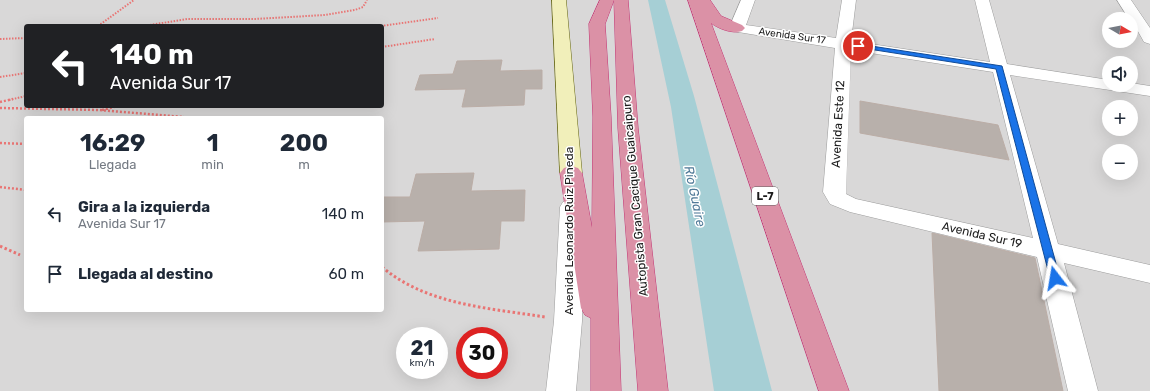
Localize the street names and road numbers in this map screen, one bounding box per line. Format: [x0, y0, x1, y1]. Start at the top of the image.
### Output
street label: Avenida Sur 17 [758, 25, 826, 47]
street label: Avenida Este 12 [829, 80, 847, 168]
street label: Autopista Gran Cacique Guaicaipuro [619, 95, 651, 297]
street label: Avenida Leonardo Ruiz Pineda [562, 147, 576, 315]
road number: L-7 [752, 187, 778, 205]
street label: Avenida Sur 19 [941, 219, 1023, 251]

